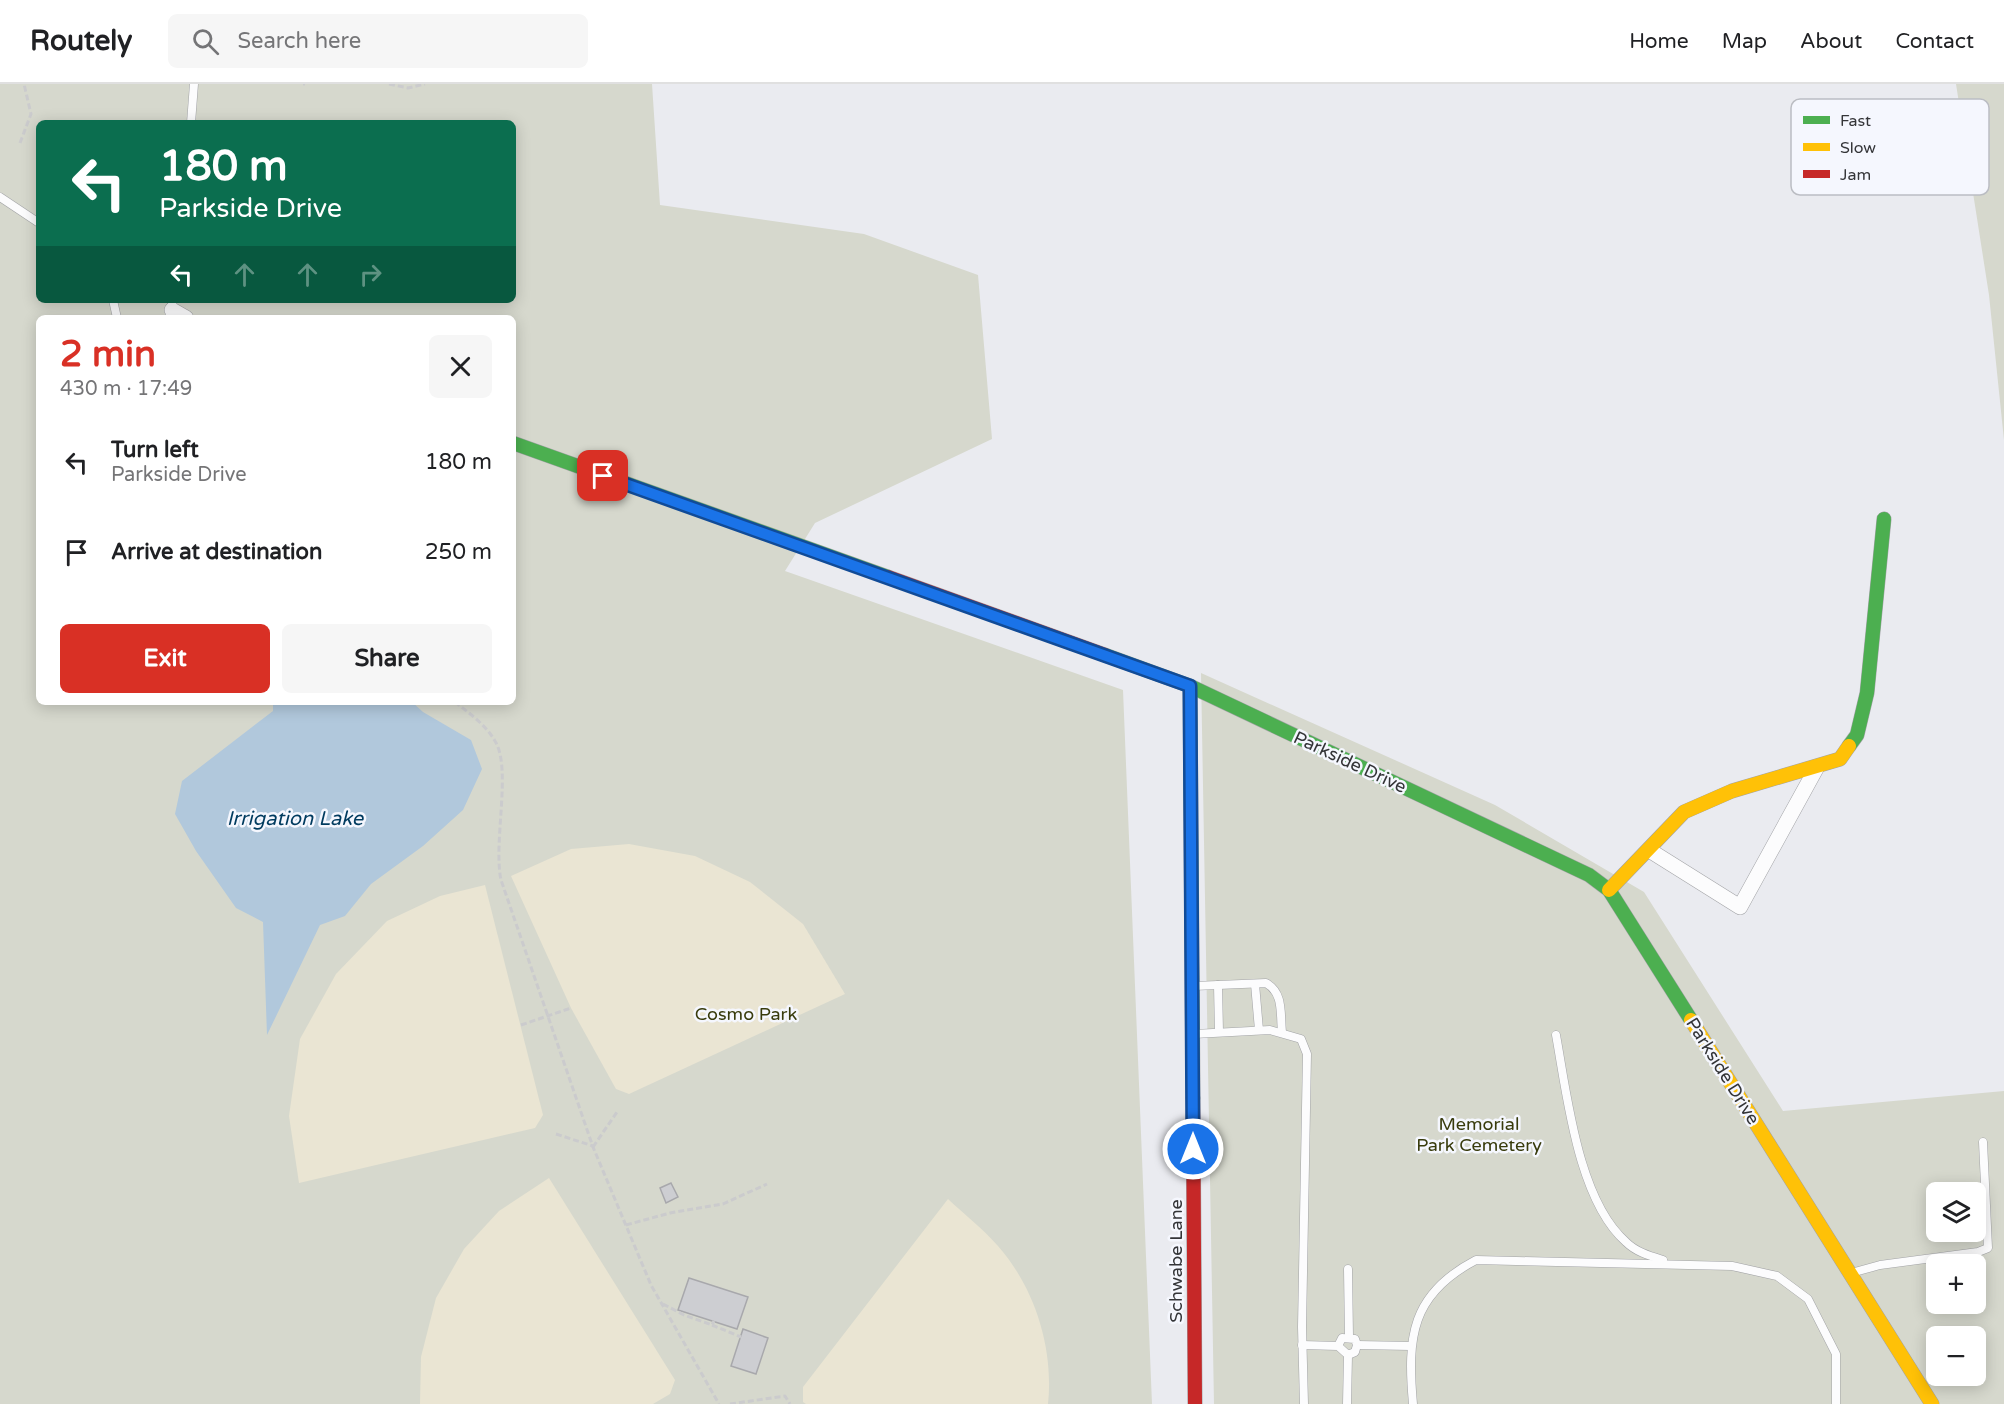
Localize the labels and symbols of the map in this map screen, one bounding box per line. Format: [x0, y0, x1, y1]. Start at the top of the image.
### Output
legend [1791, 99, 1989, 195]
text: Fast [1840, 111, 1871, 131]
text: Slow [1840, 138, 1876, 158]
text: Jam [1840, 165, 1871, 185]
pin [577, 450, 628, 501]
street label: Parkside Drive [1290, 726, 1410, 798]
water label: Irrigation Lake [227, 807, 365, 831]
park label: Cosmo Park [695, 1003, 797, 1025]
street label: Parkside Drive [1681, 1013, 1765, 1129]
park label: Memorial Park Cemetery [1416, 1113, 1542, 1156]
position arrow [1161, 1117, 1225, 1181]
street label: Schwabe Lane [1165, 1199, 1187, 1323]

